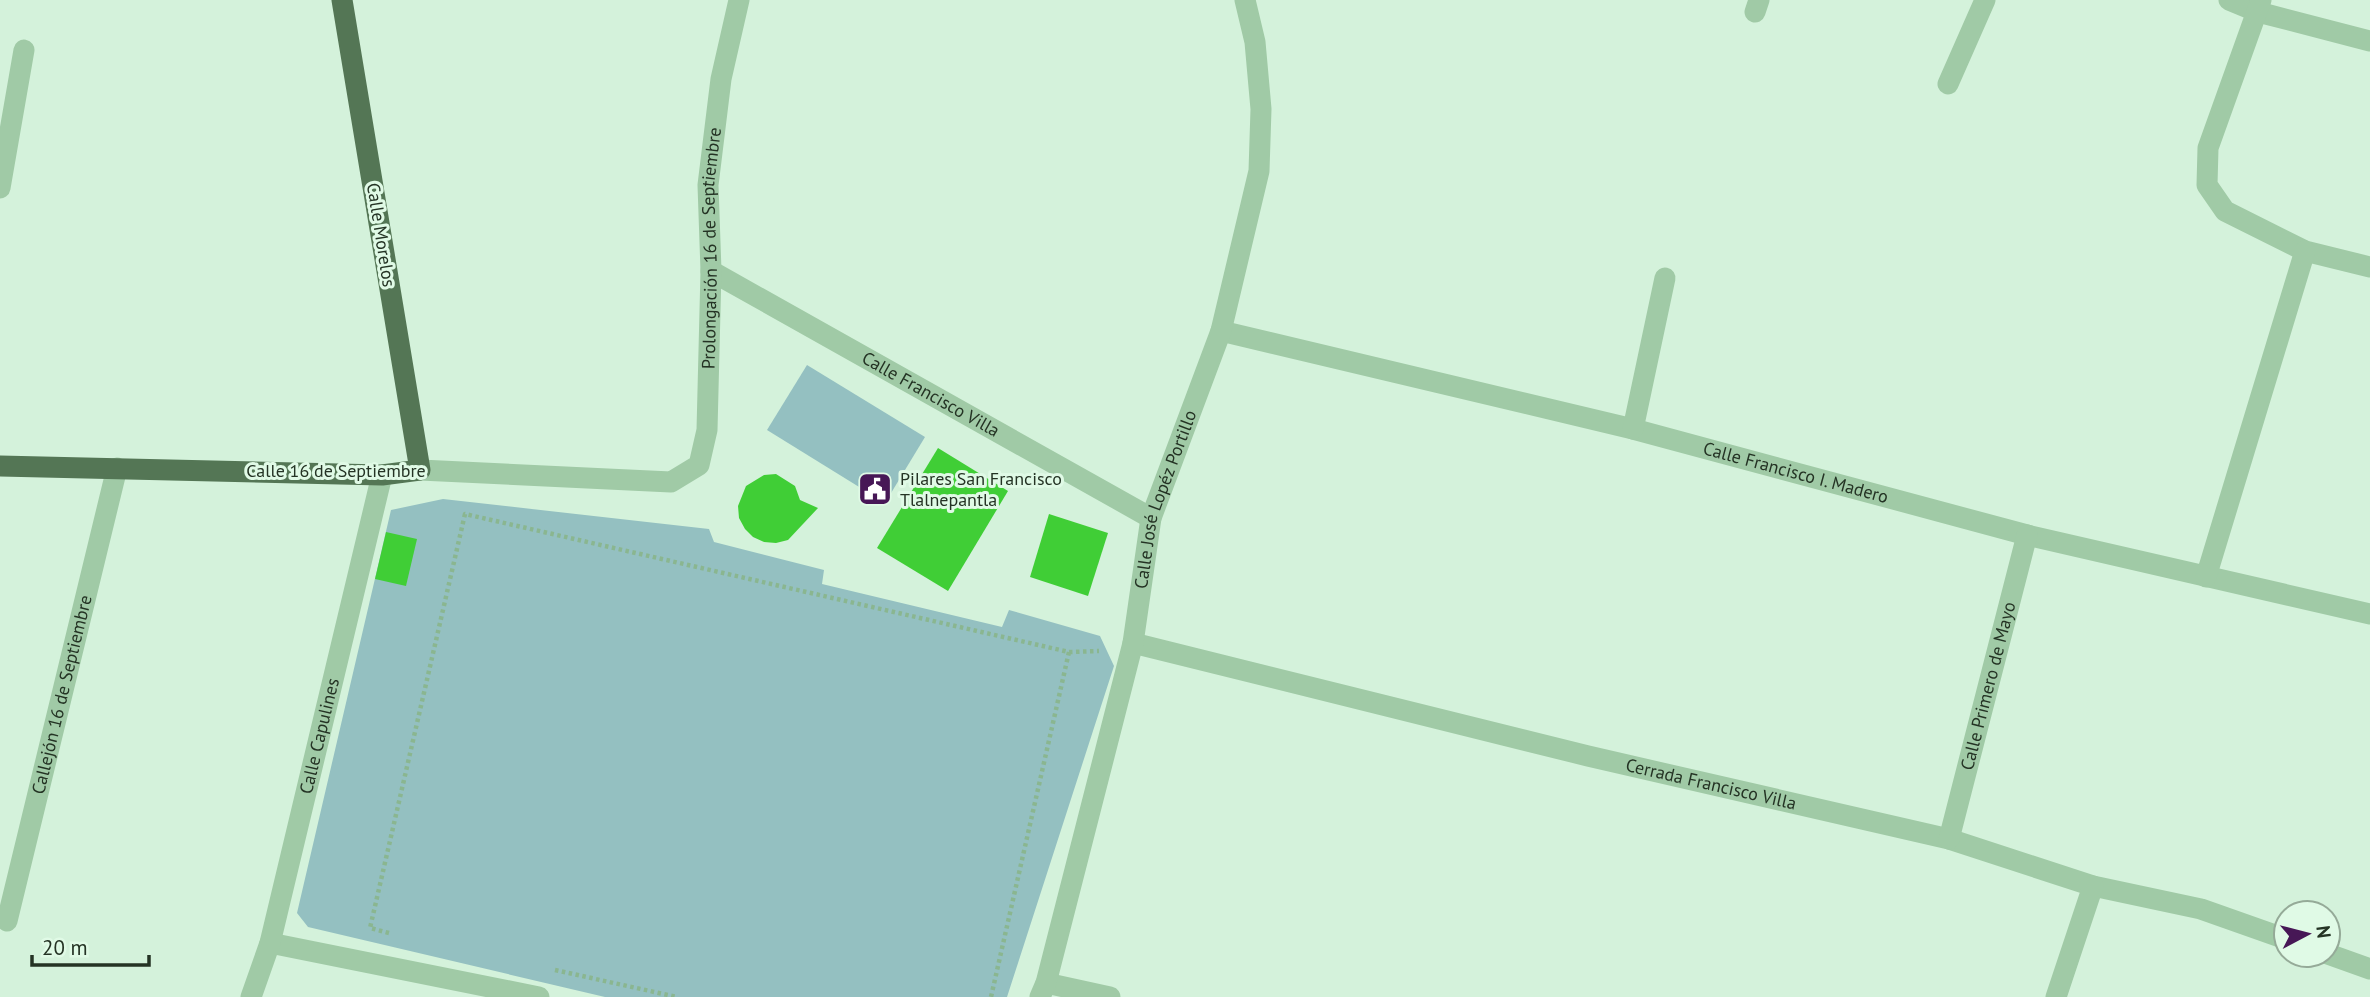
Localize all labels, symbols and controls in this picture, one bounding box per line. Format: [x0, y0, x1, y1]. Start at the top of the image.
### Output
street label: Prolongación 16 de Septiembre [696, 126, 726, 369]
street label: Calle Morelos [362, 181, 401, 289]
street label: Calle Francisco Villa [858, 346, 1004, 442]
street label: Calle José Lopéz Portillo [1129, 407, 1201, 590]
street label: Calle Francisco I. Madero [1701, 436, 1891, 508]
street label: Calle 16 de Septiembre [246, 459, 426, 482]
place label: Pilares San Francisco Tlalnepantla [900, 467, 1062, 511]
public building icon: Pilares San Francisco Tlalnepantla [856, 470, 894, 508]
street label: Callejón 16 de Septiembre [26, 593, 97, 796]
street label: Calle Primero de Mayo [1955, 599, 2020, 772]
street label: Calle Capulines [294, 676, 344, 796]
street label: Cerrada Francisco Villa [1624, 753, 1799, 815]
north arrow [2272, 899, 2342, 969]
scale bar [32, 923, 149, 967]
text: N [2311, 924, 2337, 940]
text: 20 m [42, 934, 88, 961]

